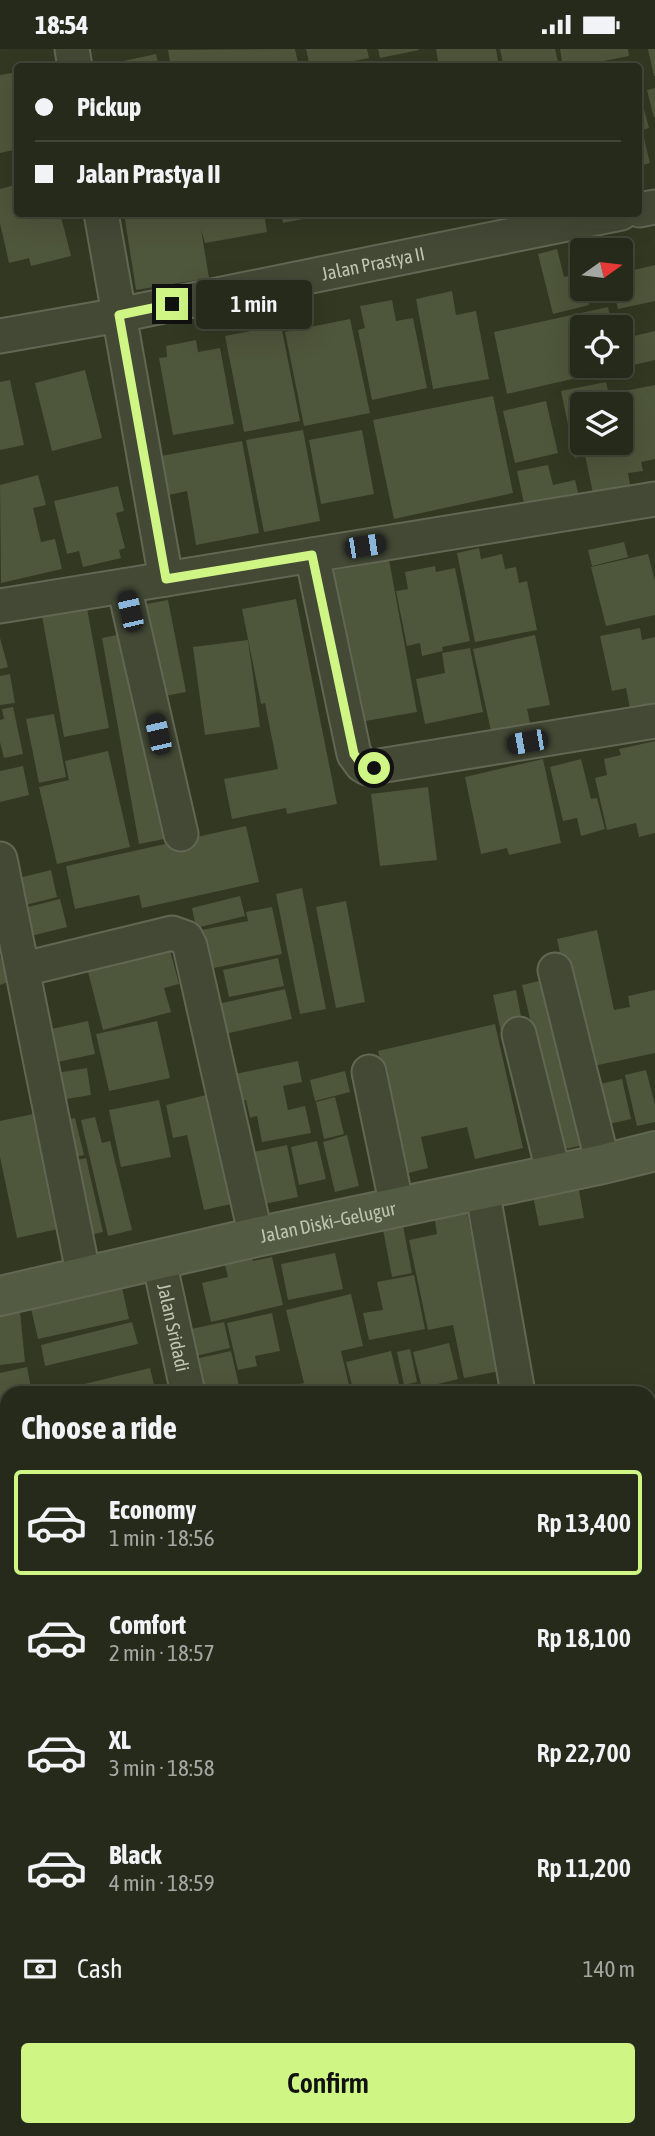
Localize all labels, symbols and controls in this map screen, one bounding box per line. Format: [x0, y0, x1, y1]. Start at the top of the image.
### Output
text: 18:54 [35, 10, 89, 40]
text: Pickup [77, 92, 141, 122]
text: Jalan Prastya II [77, 159, 221, 189]
north arrow [570, 238, 634, 301]
map controls [570, 238, 633, 455]
street label: Jalan Prastya II [319, 242, 427, 285]
callout: 1 min [196, 279, 312, 329]
route end [156, 288, 188, 320]
text: 1 min [231, 291, 277, 317]
button: locate [570, 315, 633, 378]
button: layers [570, 392, 633, 455]
car [343, 532, 388, 560]
car [116, 588, 145, 634]
car [144, 711, 173, 757]
car [505, 728, 550, 756]
route start [358, 752, 390, 784]
street label: Jalan Diski–Gelugur [258, 1197, 398, 1247]
street label: Jalan Sridadi [153, 1281, 194, 1374]
text: Choose a ride [21, 1409, 177, 1446]
icon: car [25, 1491, 88, 1554]
text: Economy [109, 1495, 196, 1525]
text: Rp 13,400 [536, 1508, 631, 1538]
text: 1 min · 18:56 [109, 1525, 215, 1551]
icon: car [25, 1606, 88, 1669]
text: Comfort [109, 1610, 186, 1640]
text: Rp 18,100 [536, 1623, 631, 1653]
text: 2 min · 18:57 [109, 1640, 215, 1666]
icon: car [25, 1721, 88, 1784]
text: XL [109, 1725, 131, 1755]
text: Rp 22,700 [536, 1738, 631, 1768]
text: 3 min · 18:58 [109, 1755, 215, 1781]
icon: car [25, 1836, 88, 1899]
text: Black [109, 1840, 161, 1870]
text: Rp 11,200 [536, 1853, 631, 1883]
text: 4 min · 18:59 [109, 1870, 215, 1896]
icon: cash [21, 1950, 59, 1988]
text: Cash [77, 1954, 123, 1984]
text: 140 m [583, 1956, 635, 1982]
button: Confirm [21, 2043, 635, 2123]

